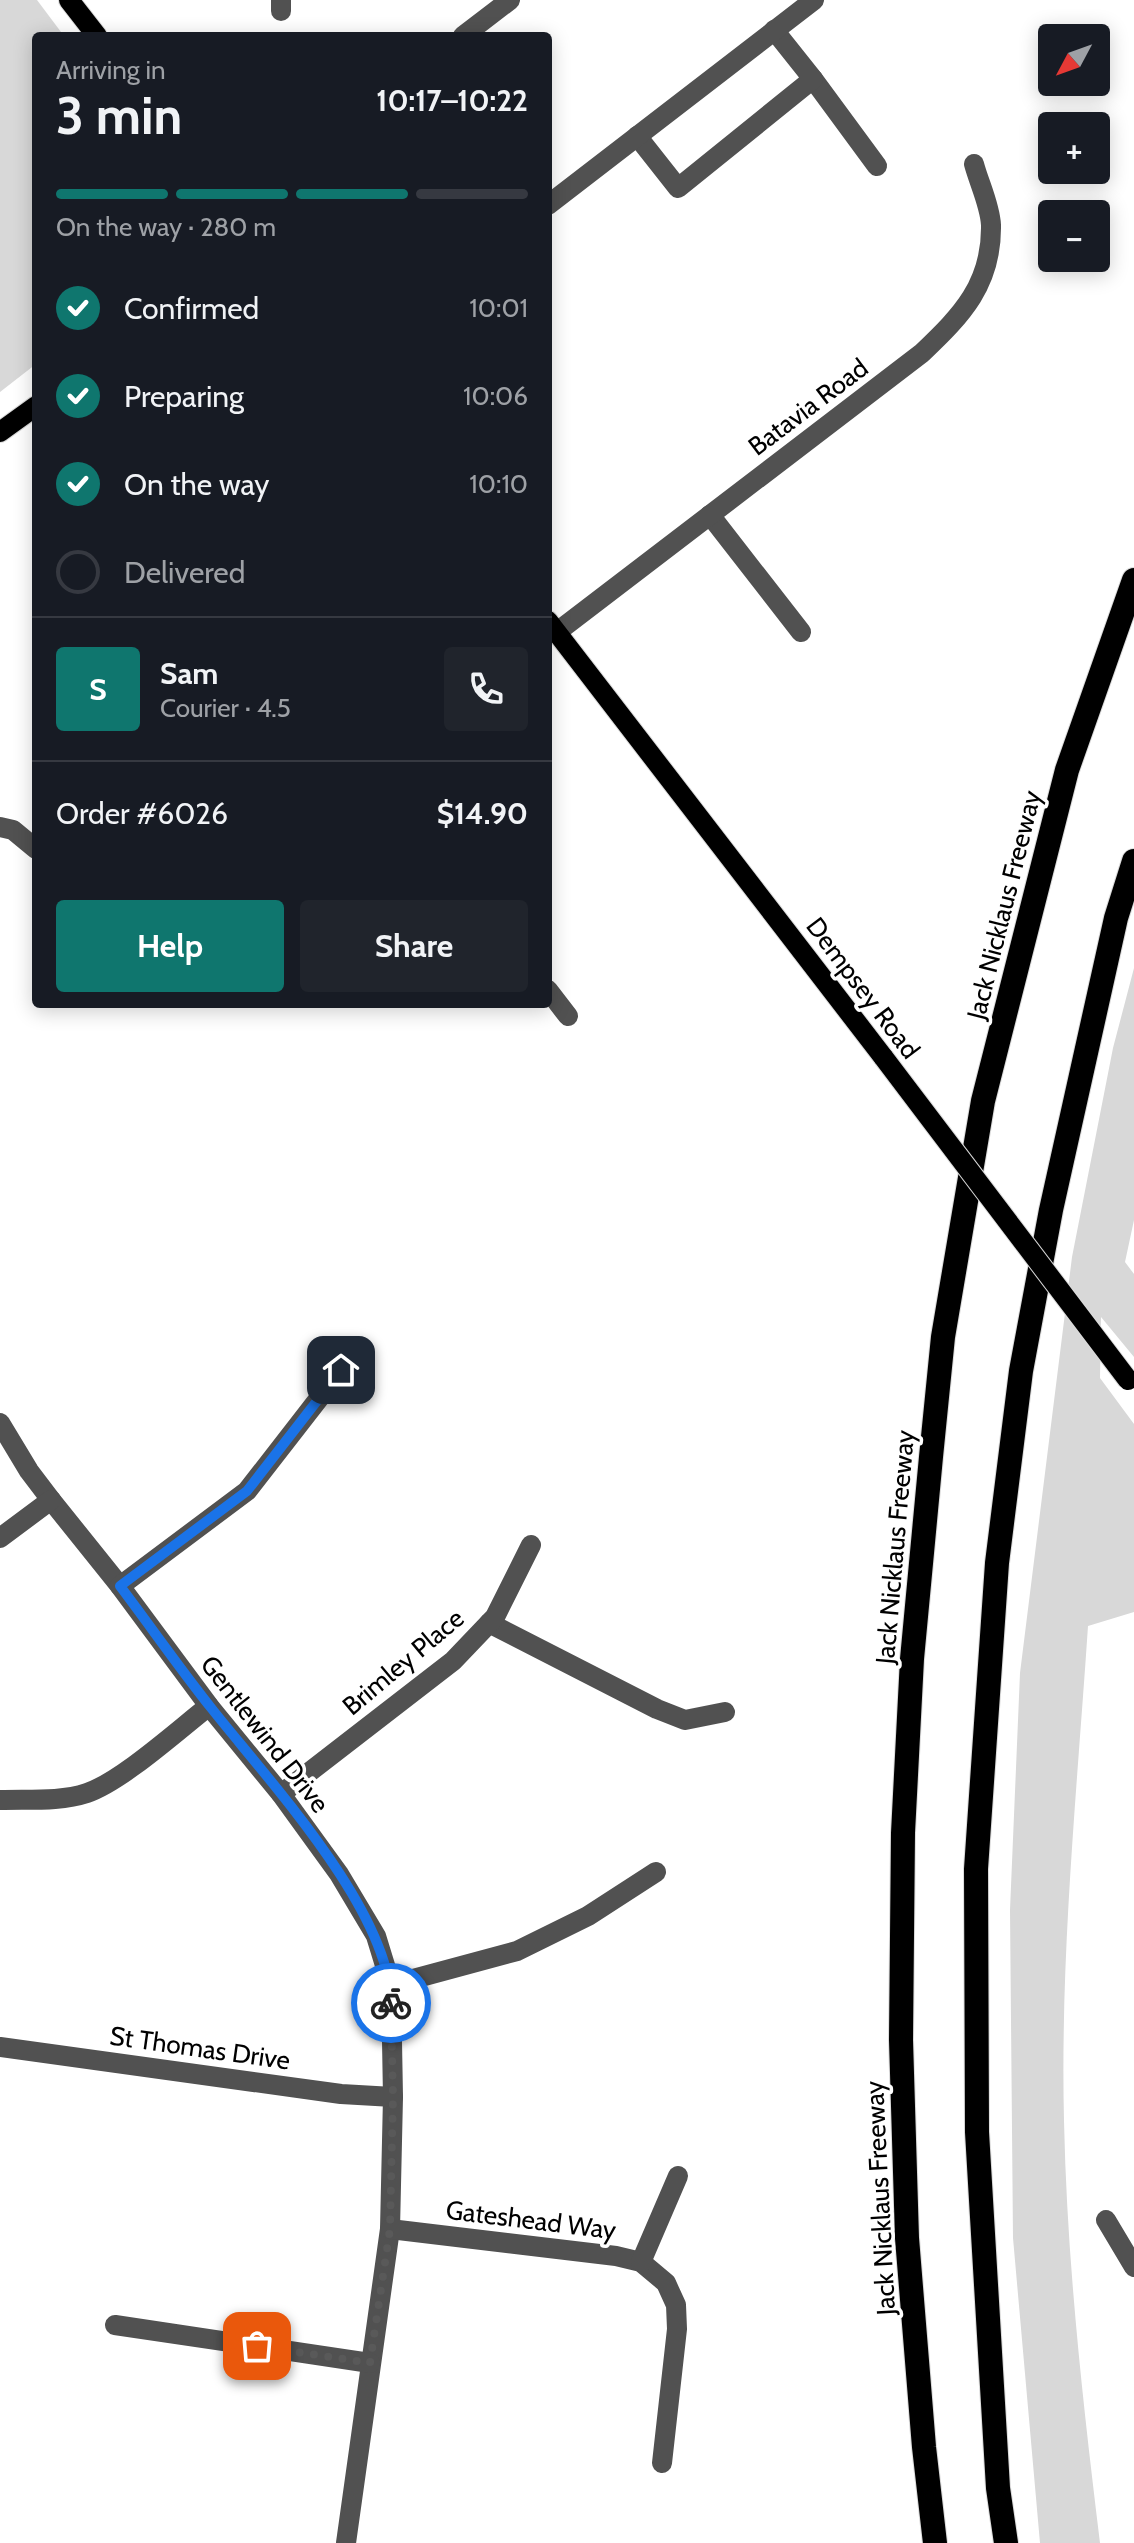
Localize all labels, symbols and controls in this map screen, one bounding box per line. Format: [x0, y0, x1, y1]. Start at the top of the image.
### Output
north arrow [1038, 24, 1110, 96]
map controls [1038, 24, 1110, 272]
text: Arriving in [56, 54, 166, 86]
text: 10:17–10:22 [376, 82, 528, 119]
text: 3 min [56, 84, 182, 147]
button: + [1038, 112, 1110, 184]
button: − [1038, 200, 1110, 272]
text: On the way · 280 m [56, 211, 276, 243]
icon: check [56, 286, 100, 330]
text: Confirmed [124, 290, 259, 327]
text: 10:01 [469, 292, 528, 324]
street label: Batavia Road [742, 352, 874, 462]
icon: check [56, 374, 100, 418]
text: Preparing [124, 378, 244, 415]
text: 10:06 [463, 380, 528, 412]
icon: check [56, 462, 100, 506]
text: On the way [124, 466, 269, 503]
text: 10:10 [469, 468, 528, 500]
text: Delivered [124, 554, 245, 591]
button: phone [444, 647, 528, 731]
text: Sam [160, 655, 218, 692]
text: S [89, 671, 107, 708]
text: Courier · 4.5 [160, 692, 291, 724]
street label: Jack Nicklaus Freeway [960, 787, 1048, 1024]
text: Order #6026 [56, 795, 228, 832]
text: $14.90 [437, 795, 528, 832]
button: Help [56, 900, 284, 992]
button: Share [300, 900, 528, 992]
street label: Dempsey Road [799, 911, 927, 1065]
pin [307, 1336, 375, 1404]
icon: home [319, 1348, 363, 1392]
street label: Jack Nicklaus Freeway [869, 1429, 921, 1666]
street label: Brimley Place [336, 1602, 470, 1722]
street label: Gentlewind Drive [194, 1649, 336, 1819]
courier [351, 1963, 431, 2043]
icon: bike [369, 1981, 413, 2025]
street label: St Thomas Drive [108, 2020, 292, 2076]
street label: Jack Nicklaus Freeway [858, 2080, 902, 2317]
street label: Gateshead Way [444, 2194, 618, 2246]
pin [223, 2312, 291, 2380]
icon: bag [235, 2324, 279, 2368]

